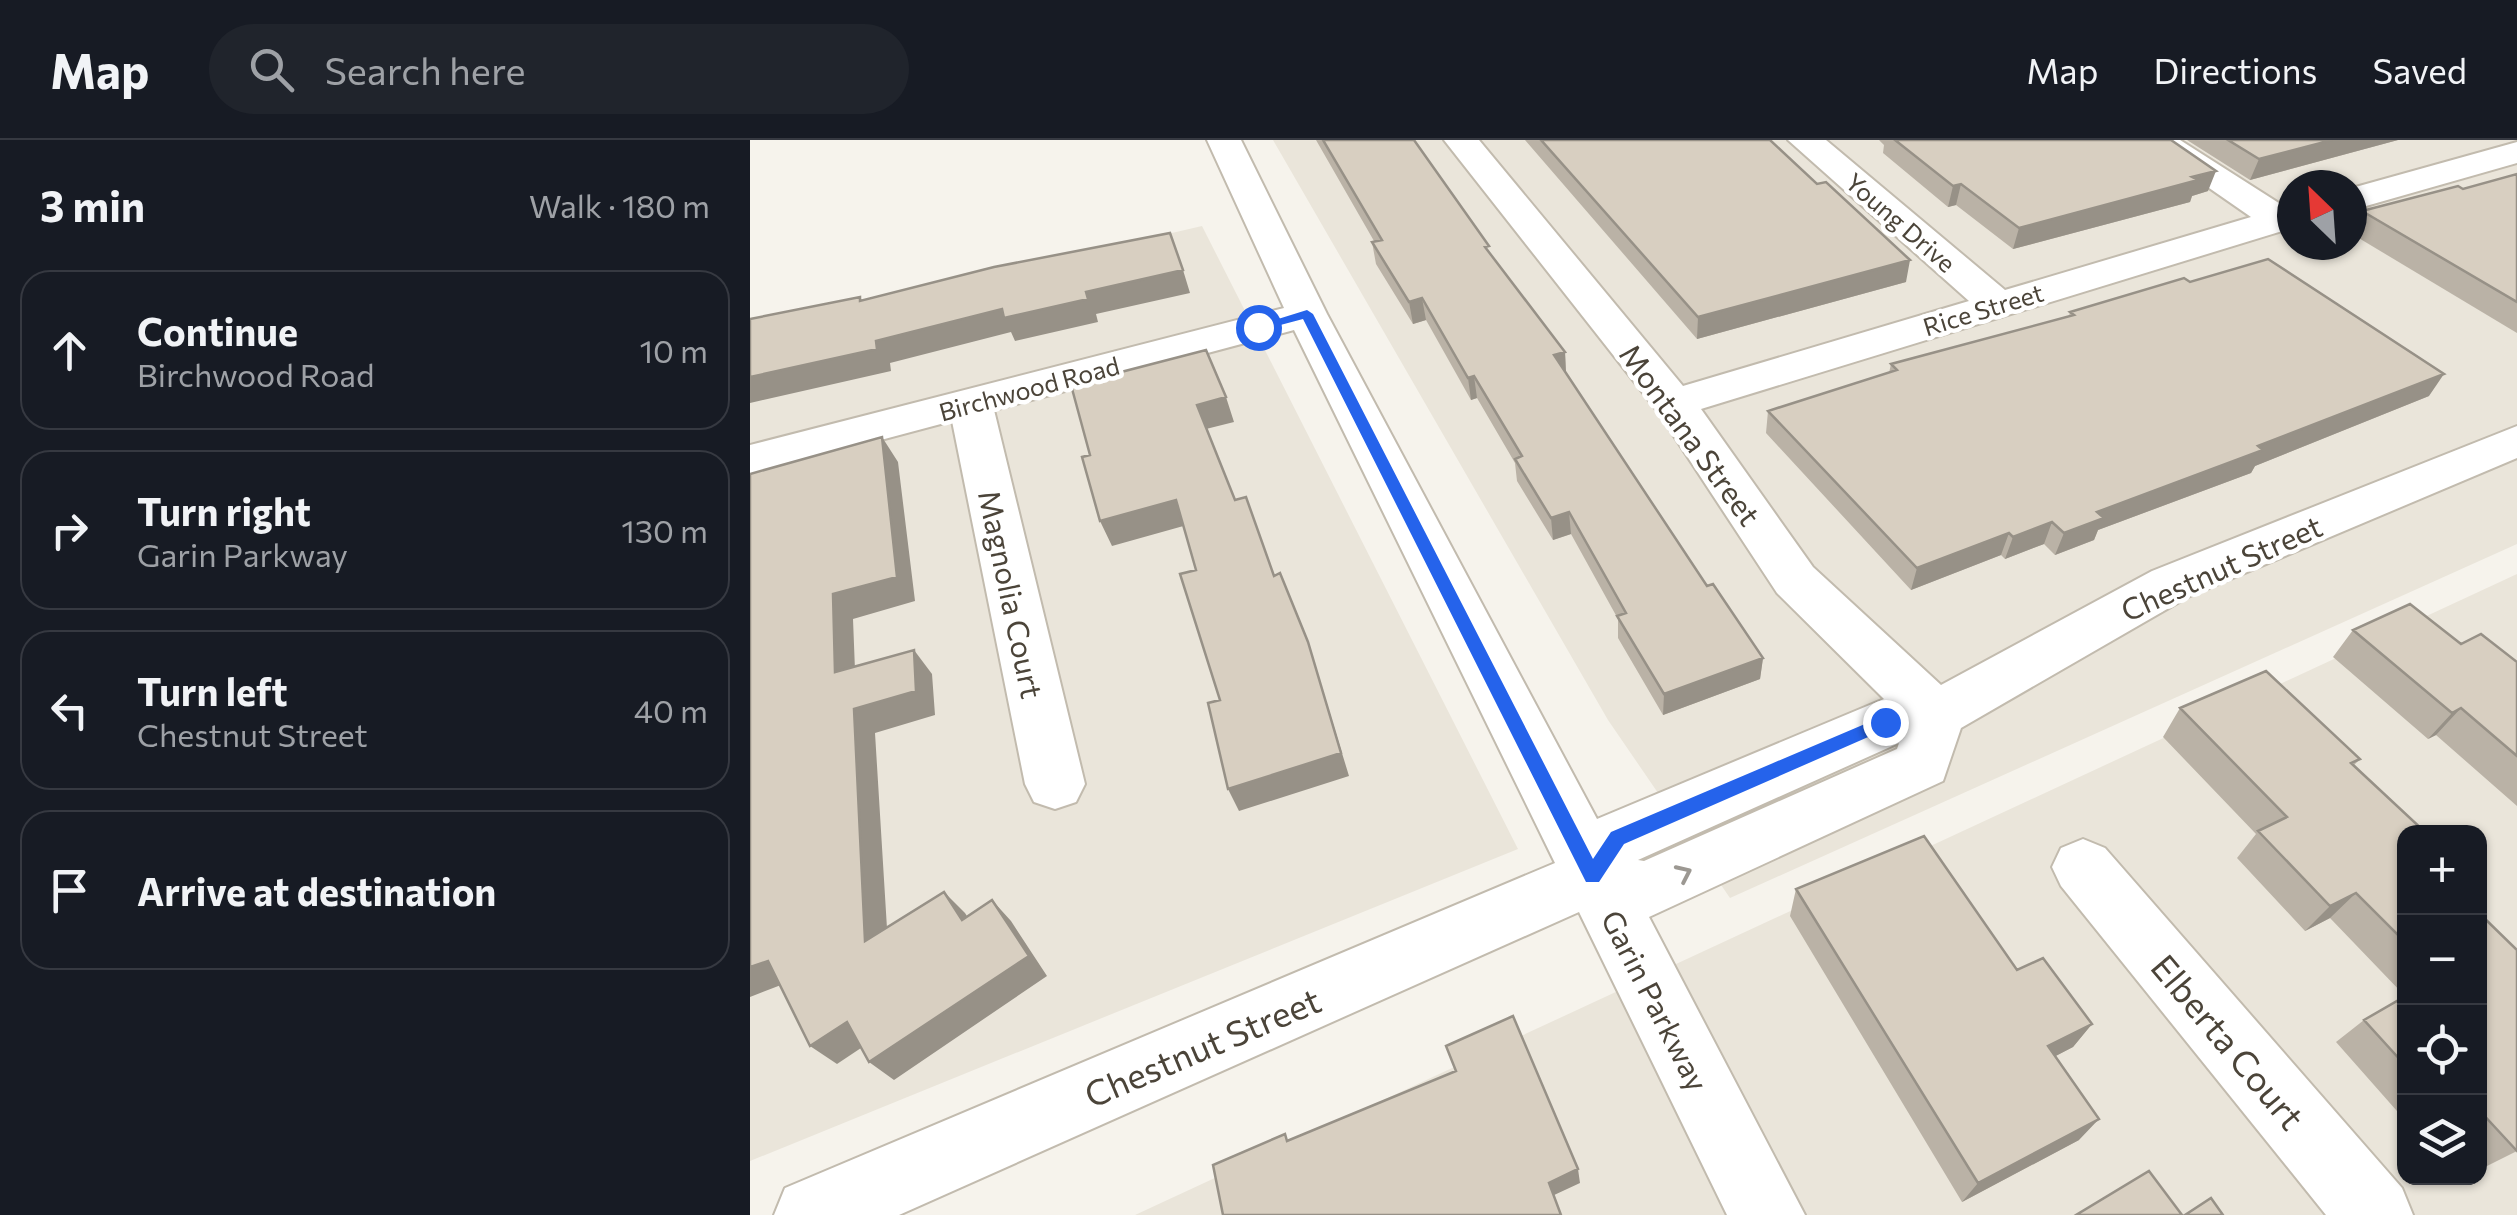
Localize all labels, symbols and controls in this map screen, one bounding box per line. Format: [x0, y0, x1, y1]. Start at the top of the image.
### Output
search box [209, 24, 909, 114]
text: Map [50, 40, 149, 99]
icon: search [244, 42, 299, 97]
text: Search here [324, 46, 525, 93]
text: Map [2026, 48, 2098, 91]
text: Directions [2153, 48, 2318, 91]
text: Saved [2373, 48, 2467, 91]
street label: Young Drive [1840, 166, 1962, 278]
north arrow [2277, 170, 2367, 260]
text: 3 min [40, 179, 145, 231]
text: Walk · 180 m [529, 185, 710, 225]
street label: Rice Street [1919, 277, 2047, 341]
route start [1236, 305, 1282, 351]
text: Continue [137, 307, 298, 354]
icon: ahead [42, 323, 97, 378]
text: 10 m [639, 330, 708, 370]
street label: Montana Street [1613, 336, 1769, 532]
street label: Birchwood Road [935, 349, 1123, 427]
text: Birchwood Road [137, 354, 375, 394]
text: Turn right [137, 487, 311, 534]
street label: Magnolia Court [972, 487, 1052, 701]
icon: right [42, 503, 97, 558]
street label: Chestnut Street [2115, 506, 2327, 628]
text: 130 m [621, 510, 708, 550]
text: Garin Parkway [137, 534, 348, 574]
text: Turn left [137, 667, 288, 714]
icon: left [42, 683, 97, 738]
text: 40 m [634, 690, 708, 730]
route end [1863, 700, 1909, 746]
text: Chestnut Street [137, 714, 368, 754]
map controls [2397, 825, 2487, 1185]
button: + [2397, 825, 2487, 915]
icon: arrive [42, 863, 97, 918]
one-way arrow [1674, 865, 1692, 885]
text: Arrive at destination [137, 867, 496, 914]
street label: Garin Parkway [1595, 904, 1717, 1096]
button: − [2397, 915, 2487, 1005]
street label: Elberta Court [2143, 945, 2315, 1137]
street label: Chestnut Street [1077, 977, 1327, 1115]
button: locate [2397, 1005, 2487, 1095]
button: layers [2397, 1095, 2487, 1185]

